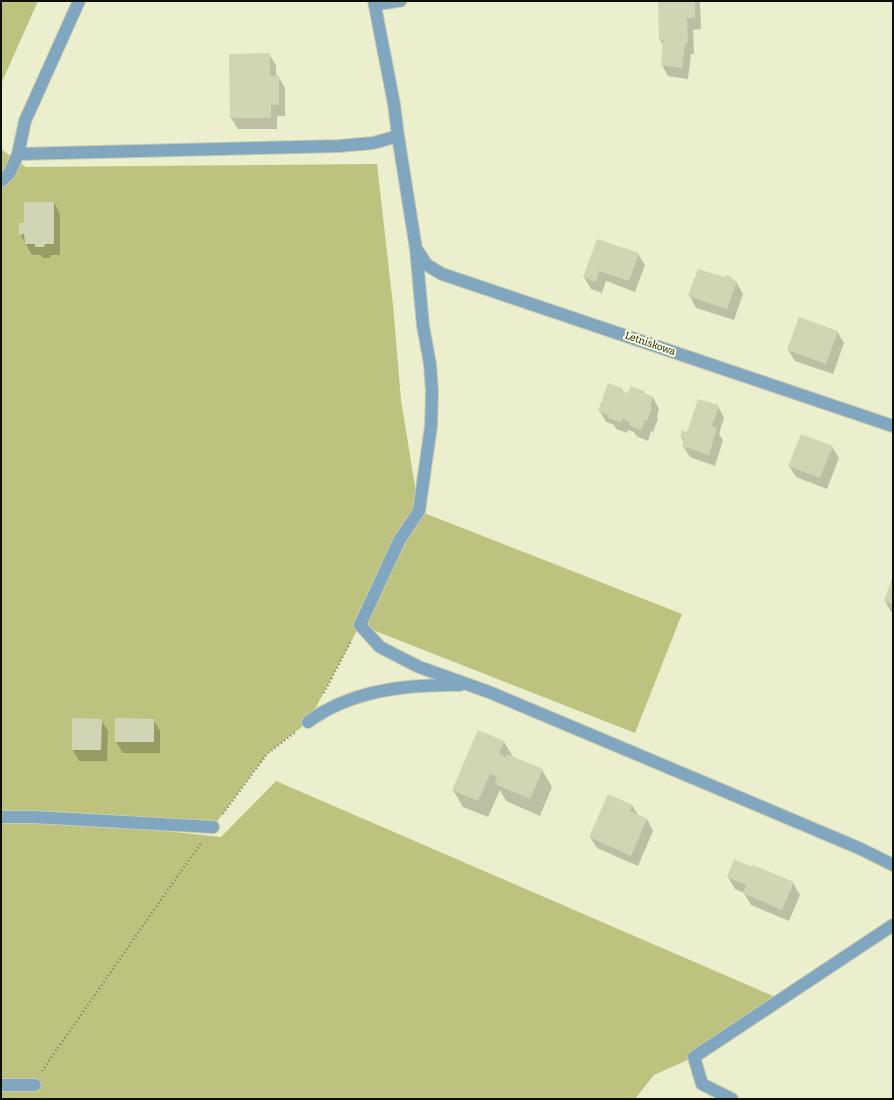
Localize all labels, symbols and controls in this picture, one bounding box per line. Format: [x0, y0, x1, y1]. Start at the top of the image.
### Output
street label: Letniskowa [623, 330, 677, 358]

